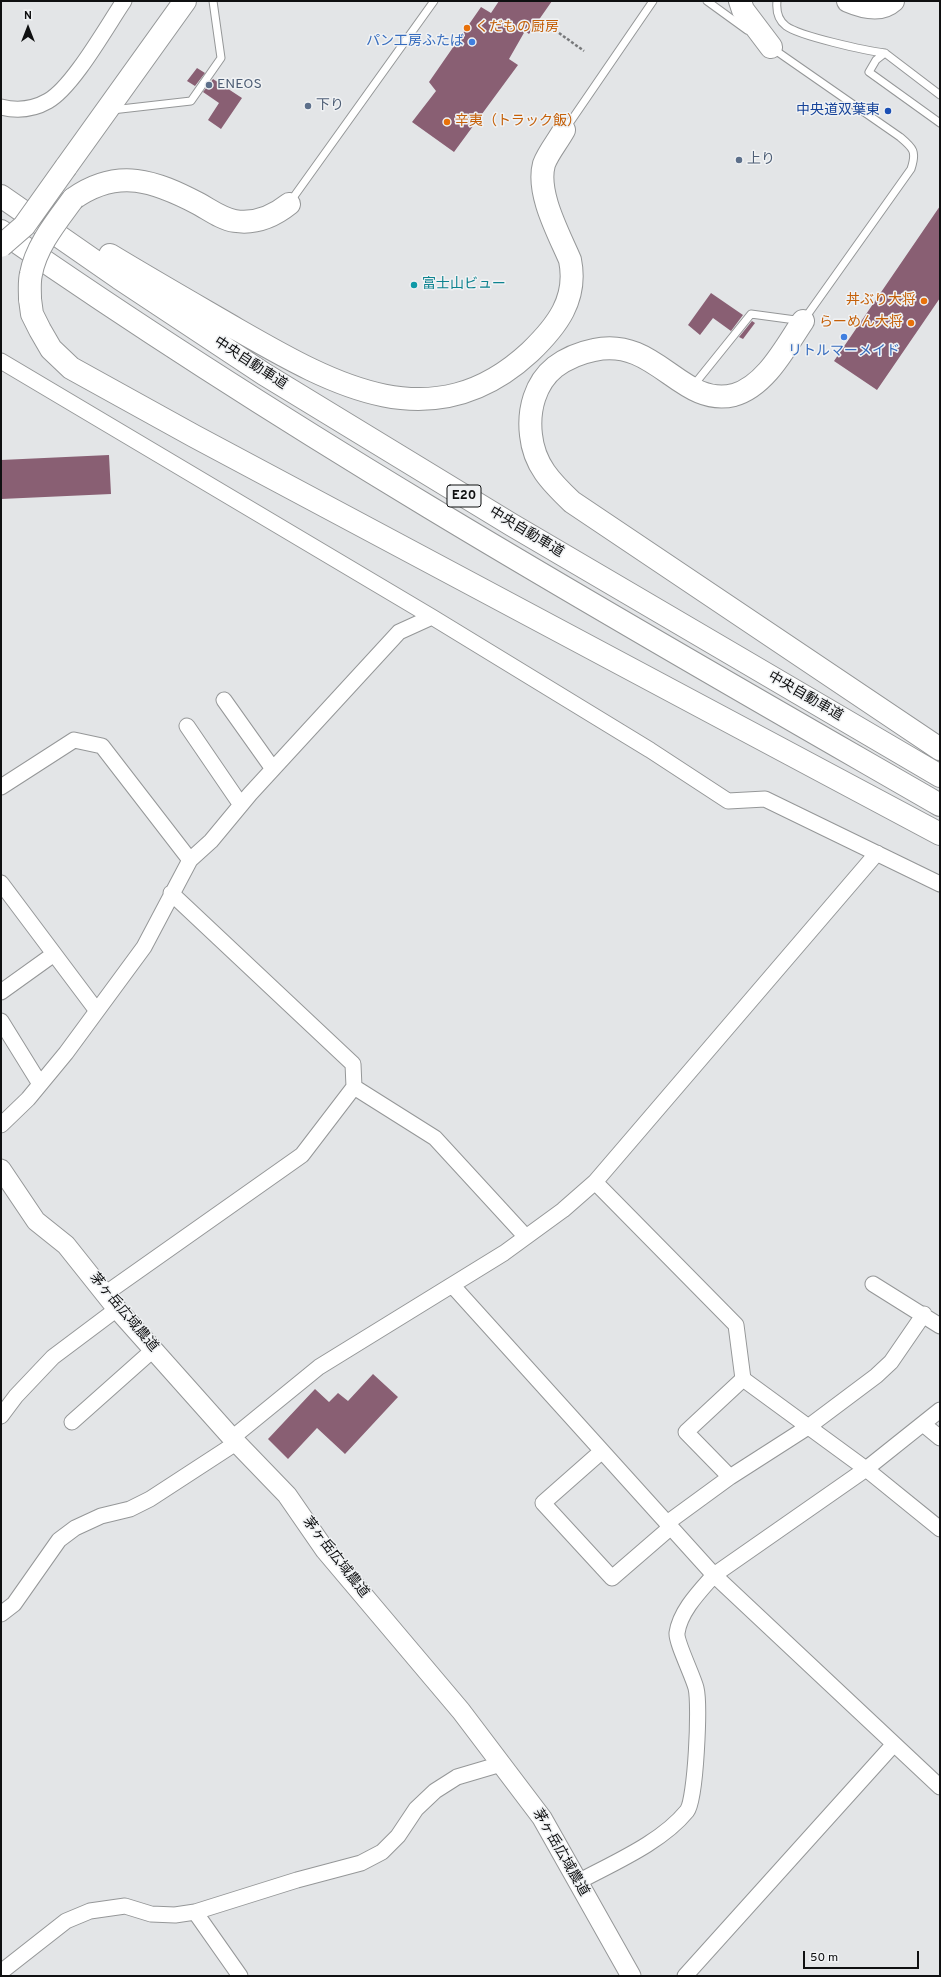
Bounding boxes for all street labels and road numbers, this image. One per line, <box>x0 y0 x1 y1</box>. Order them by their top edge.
street label: 中央自動車道 <box>210 334 290 394</box>
road number: E20 <box>447 485 481 507</box>
street label: 中央自動車道 <box>486 504 566 562</box>
street label: 中央自動車道 <box>764 669 846 725</box>
street label: 茅ヶ岳広域農道 <box>85 1270 161 1356</box>
street label: 茅ヶ岳広域農道 <box>298 1514 372 1602</box>
street label: 茅ヶ岳広域農道 <box>528 1806 592 1900</box>

